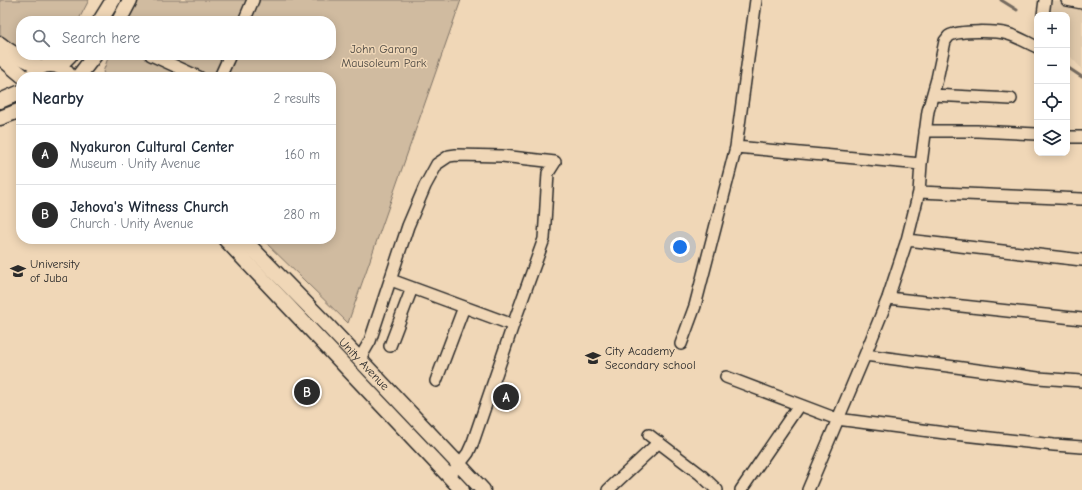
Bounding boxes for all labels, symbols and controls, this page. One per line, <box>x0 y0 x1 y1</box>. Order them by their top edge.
map controls <box>1034 12 1070 156</box>
button: + <box>1034 12 1070 48</box>
search box <box>16 16 336 60</box>
icon: search <box>30 27 52 49</box>
text: Search here <box>62 29 140 47</box>
park label: John Garang Mausoleum Park <box>341 42 427 70</box>
button: − <box>1034 48 1070 84</box>
button: locate <box>1034 84 1070 120</box>
text: Nearby <box>32 89 83 108</box>
text: 2 results <box>273 91 320 106</box>
button: layers <box>1034 120 1070 156</box>
text: Nyakuron Cultural Center <box>70 138 234 156</box>
text: A <box>41 147 49 162</box>
text: 160 m <box>285 147 320 162</box>
text: Museum · Unity Avenue <box>70 156 200 171</box>
text: Jehova's Witness Church <box>70 198 229 216</box>
text: B <box>41 207 49 222</box>
text: 280 m <box>283 207 320 222</box>
text: Church · Unity Avenue <box>70 216 193 231</box>
your location <box>670 237 690 257</box>
place label: University of Juba <box>30 257 80 285</box>
school or university icon: University of Juba <box>9 262 27 280</box>
street label: Unity Avenue <box>336 335 392 393</box>
place label: City Academy Secondary school <box>605 344 696 372</box>
school or university icon: City Academy Secondary school <box>584 349 602 367</box>
pin: B <box>294 377 320 407</box>
pin: A <box>493 382 519 412</box>

